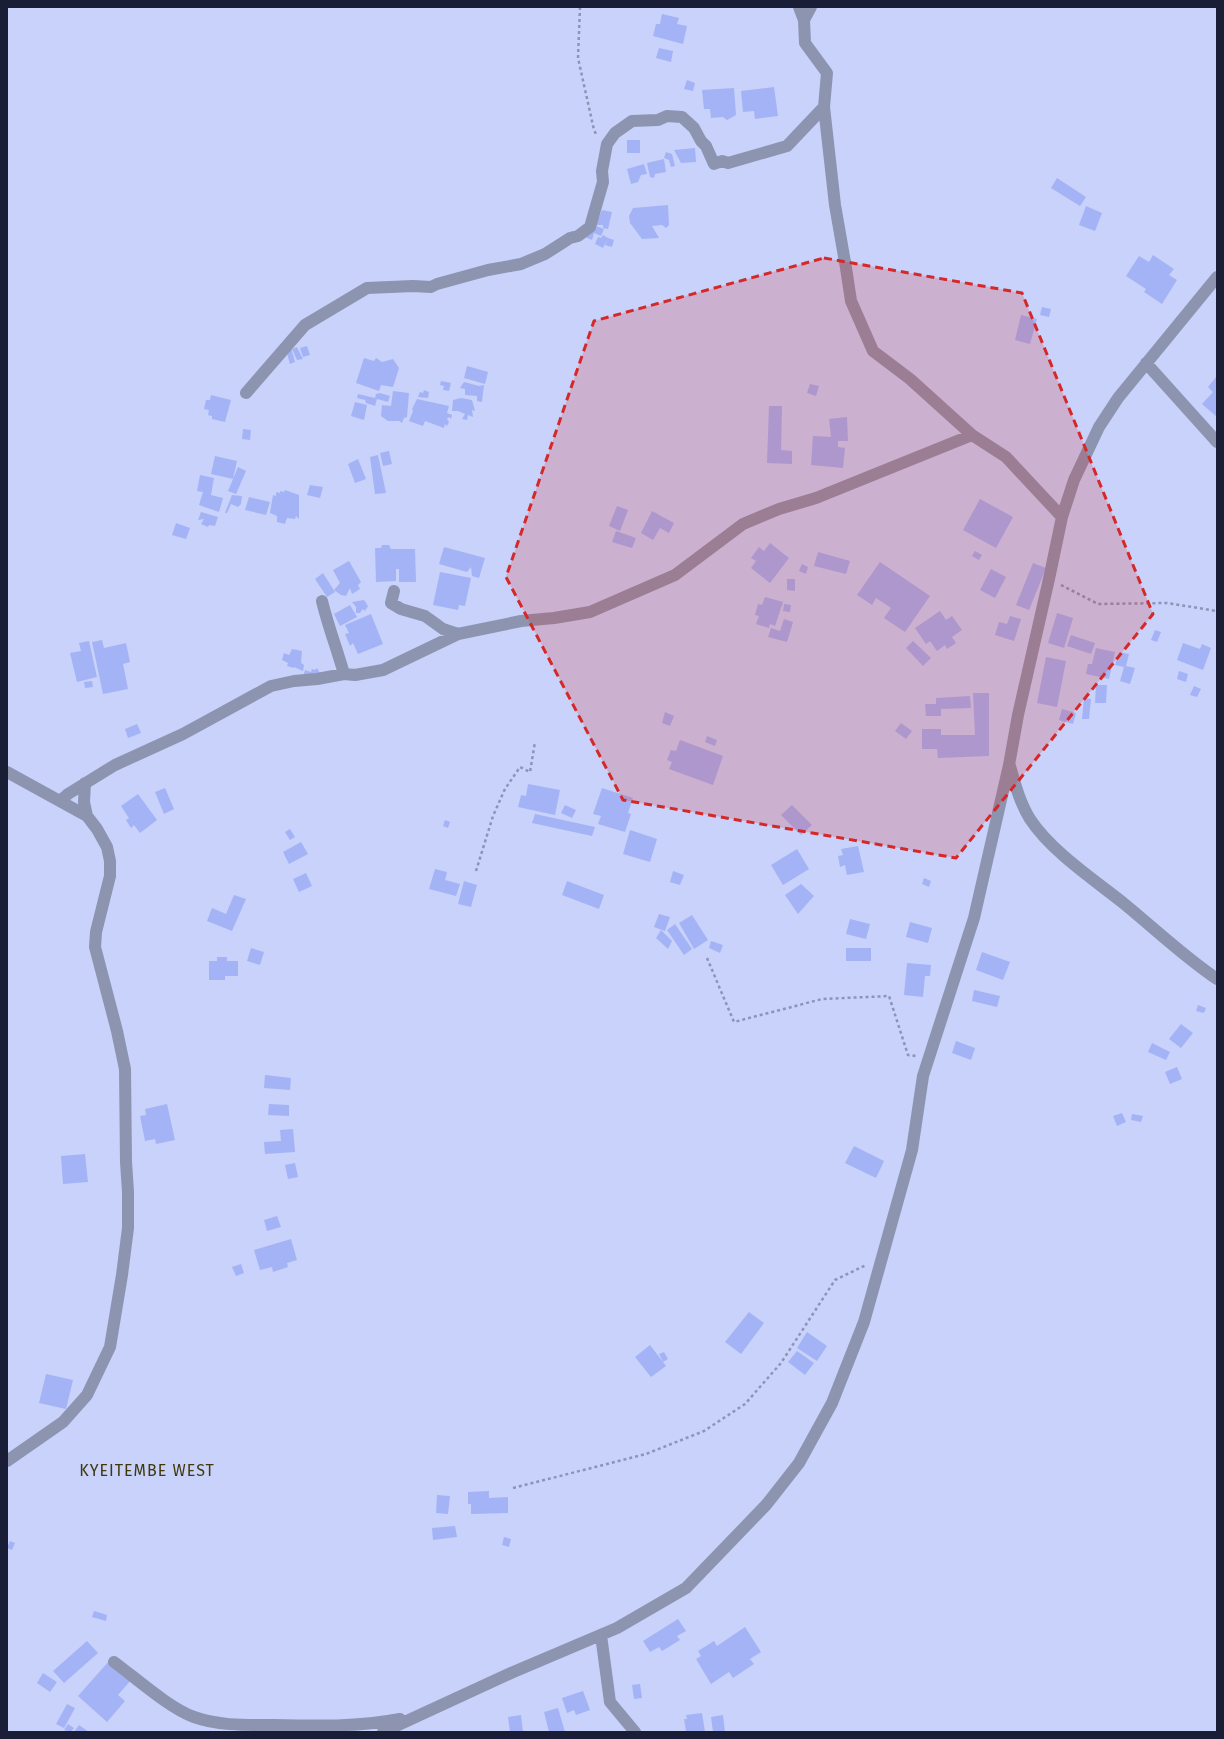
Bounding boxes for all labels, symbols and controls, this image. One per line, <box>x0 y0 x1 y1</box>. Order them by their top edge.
district label: KYEITEMBE WEST <box>79 1461 215 1480</box>

